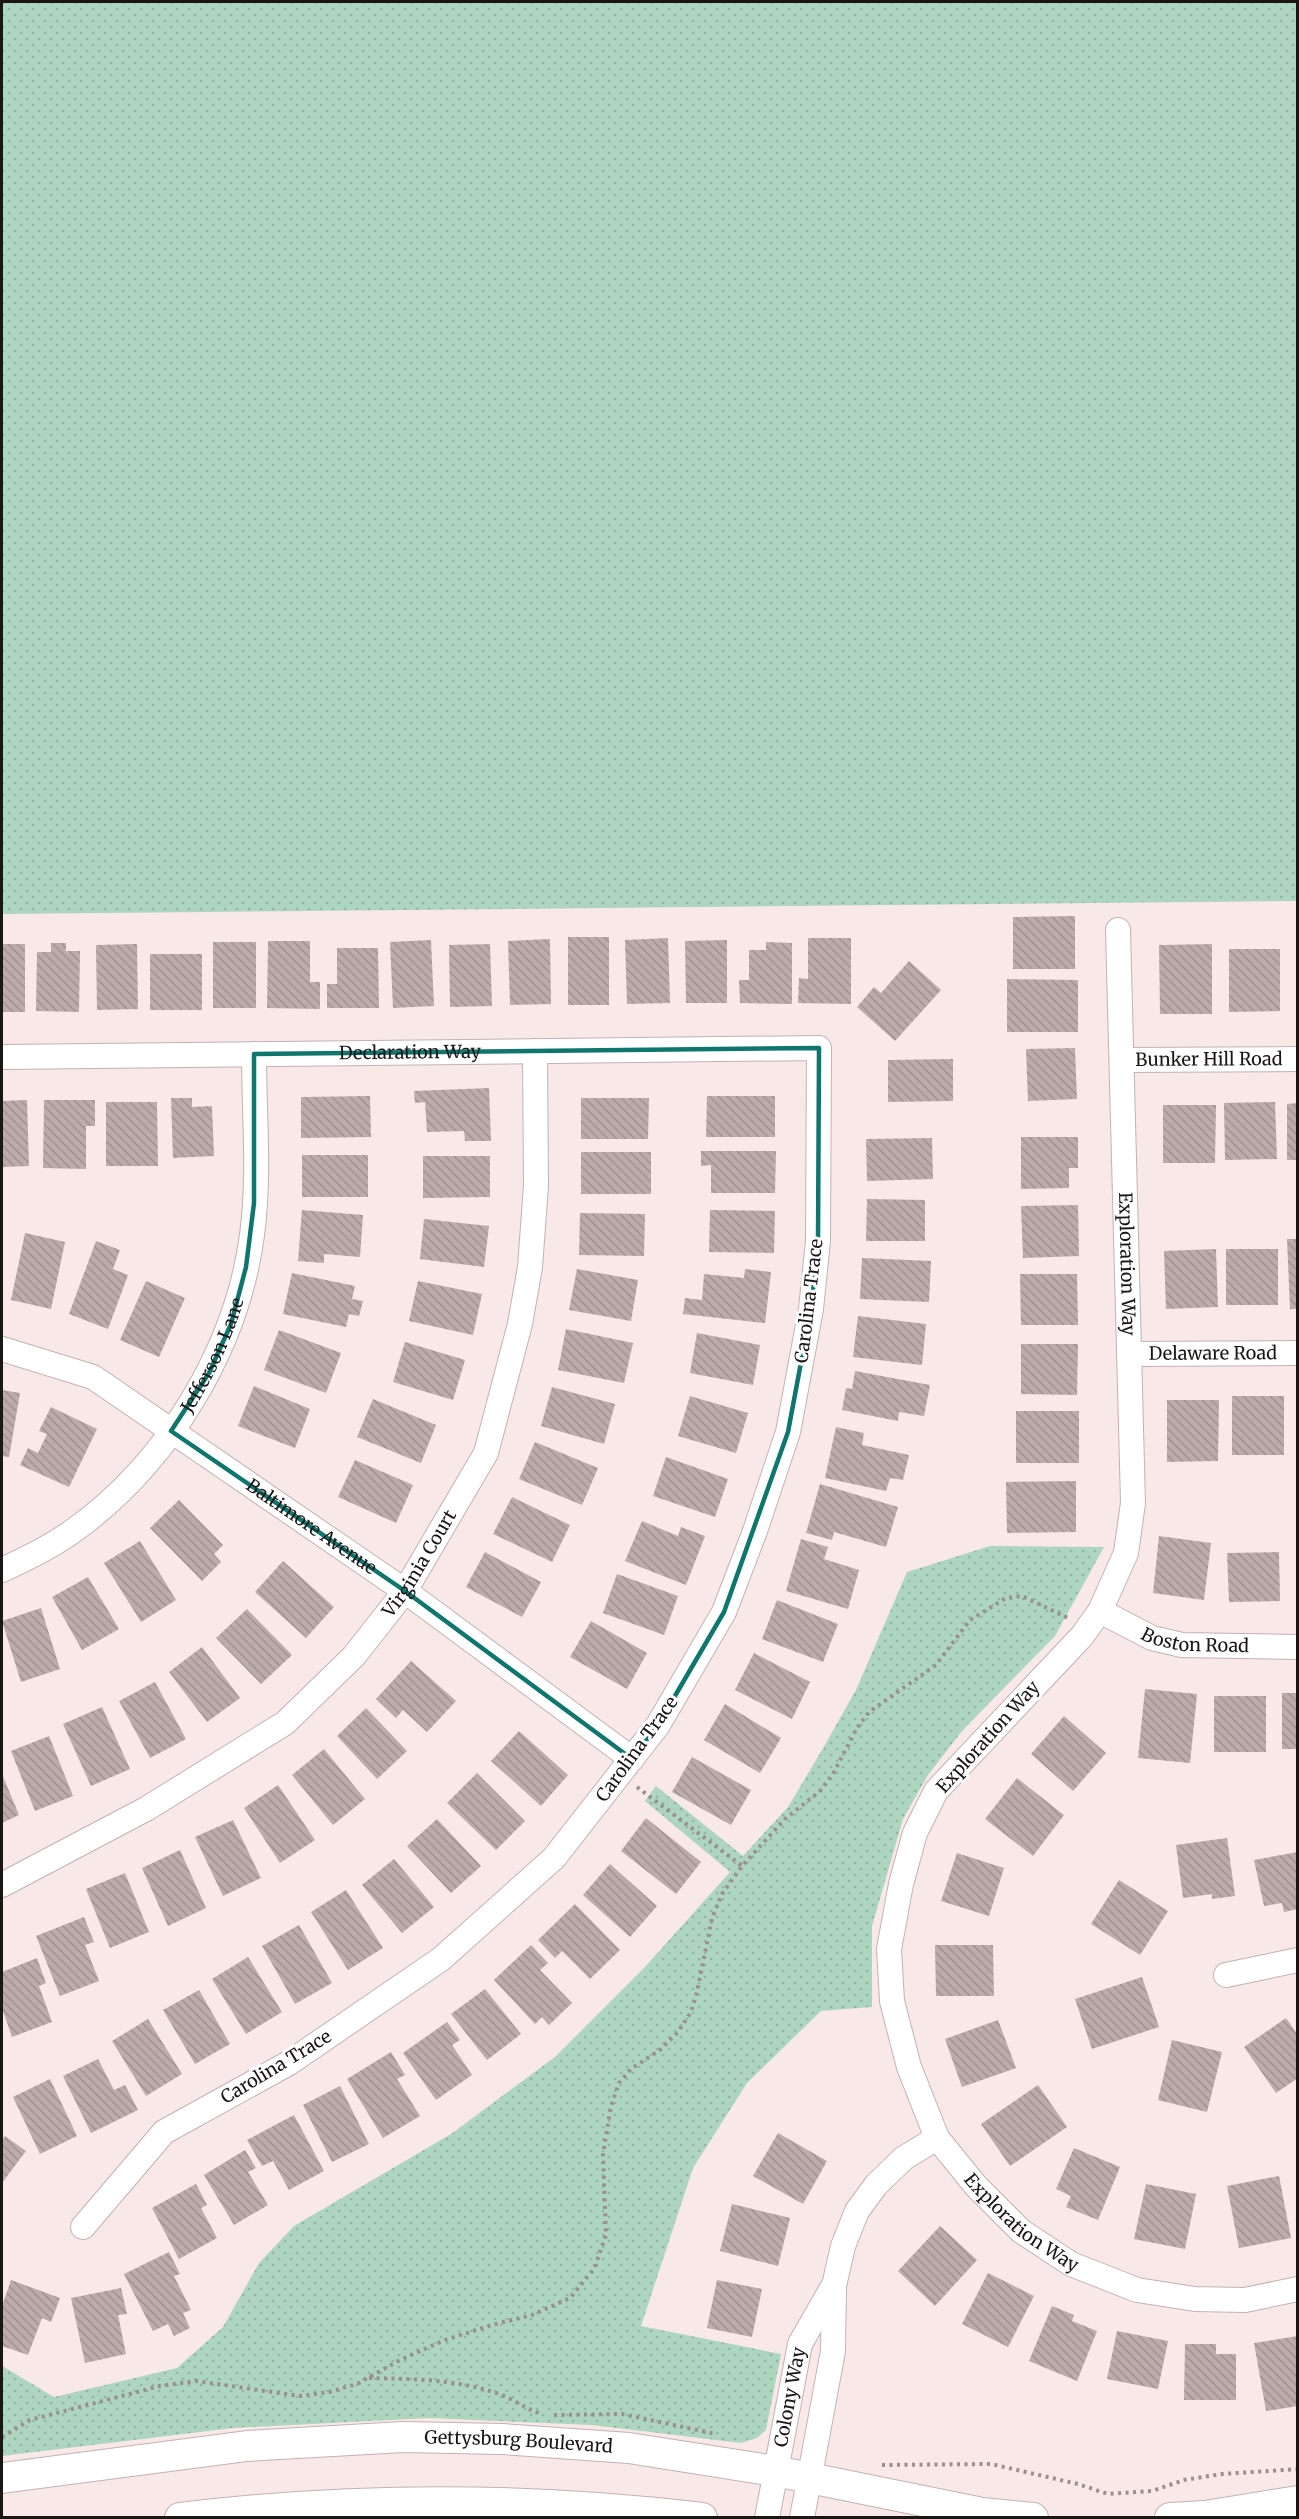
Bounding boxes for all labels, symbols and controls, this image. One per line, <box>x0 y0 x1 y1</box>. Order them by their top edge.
street label: Declaration Way <box>339 1040 482 1064</box>
street label: Bunker Hill Road <box>1135 1047 1283 1071</box>
street label: Exploration Way <box>1114 1192 1141 1336</box>
street label: Carolina Trace <box>789 1237 828 1364</box>
street label: Jefferson Lane <box>175 1295 249 1418</box>
street label: Delaware Road <box>1149 1341 1277 1365</box>
street label: Baltimore Avenue <box>242 1473 381 1579</box>
street label: Virginia Court <box>376 1505 461 1622</box>
street label: Boston Road <box>1137 1622 1249 1657</box>
street label: Exploration Way <box>931 1675 1044 1798</box>
street label: Carolina Trace <box>591 1691 683 1806</box>
street label: Carolina Trace <box>216 2024 335 2109</box>
street label: Exploration Way <box>959 2168 1082 2277</box>
street label: Colony Way <box>769 2345 810 2449</box>
street label: Gettysburg Boulevard <box>424 2425 614 2458</box>

